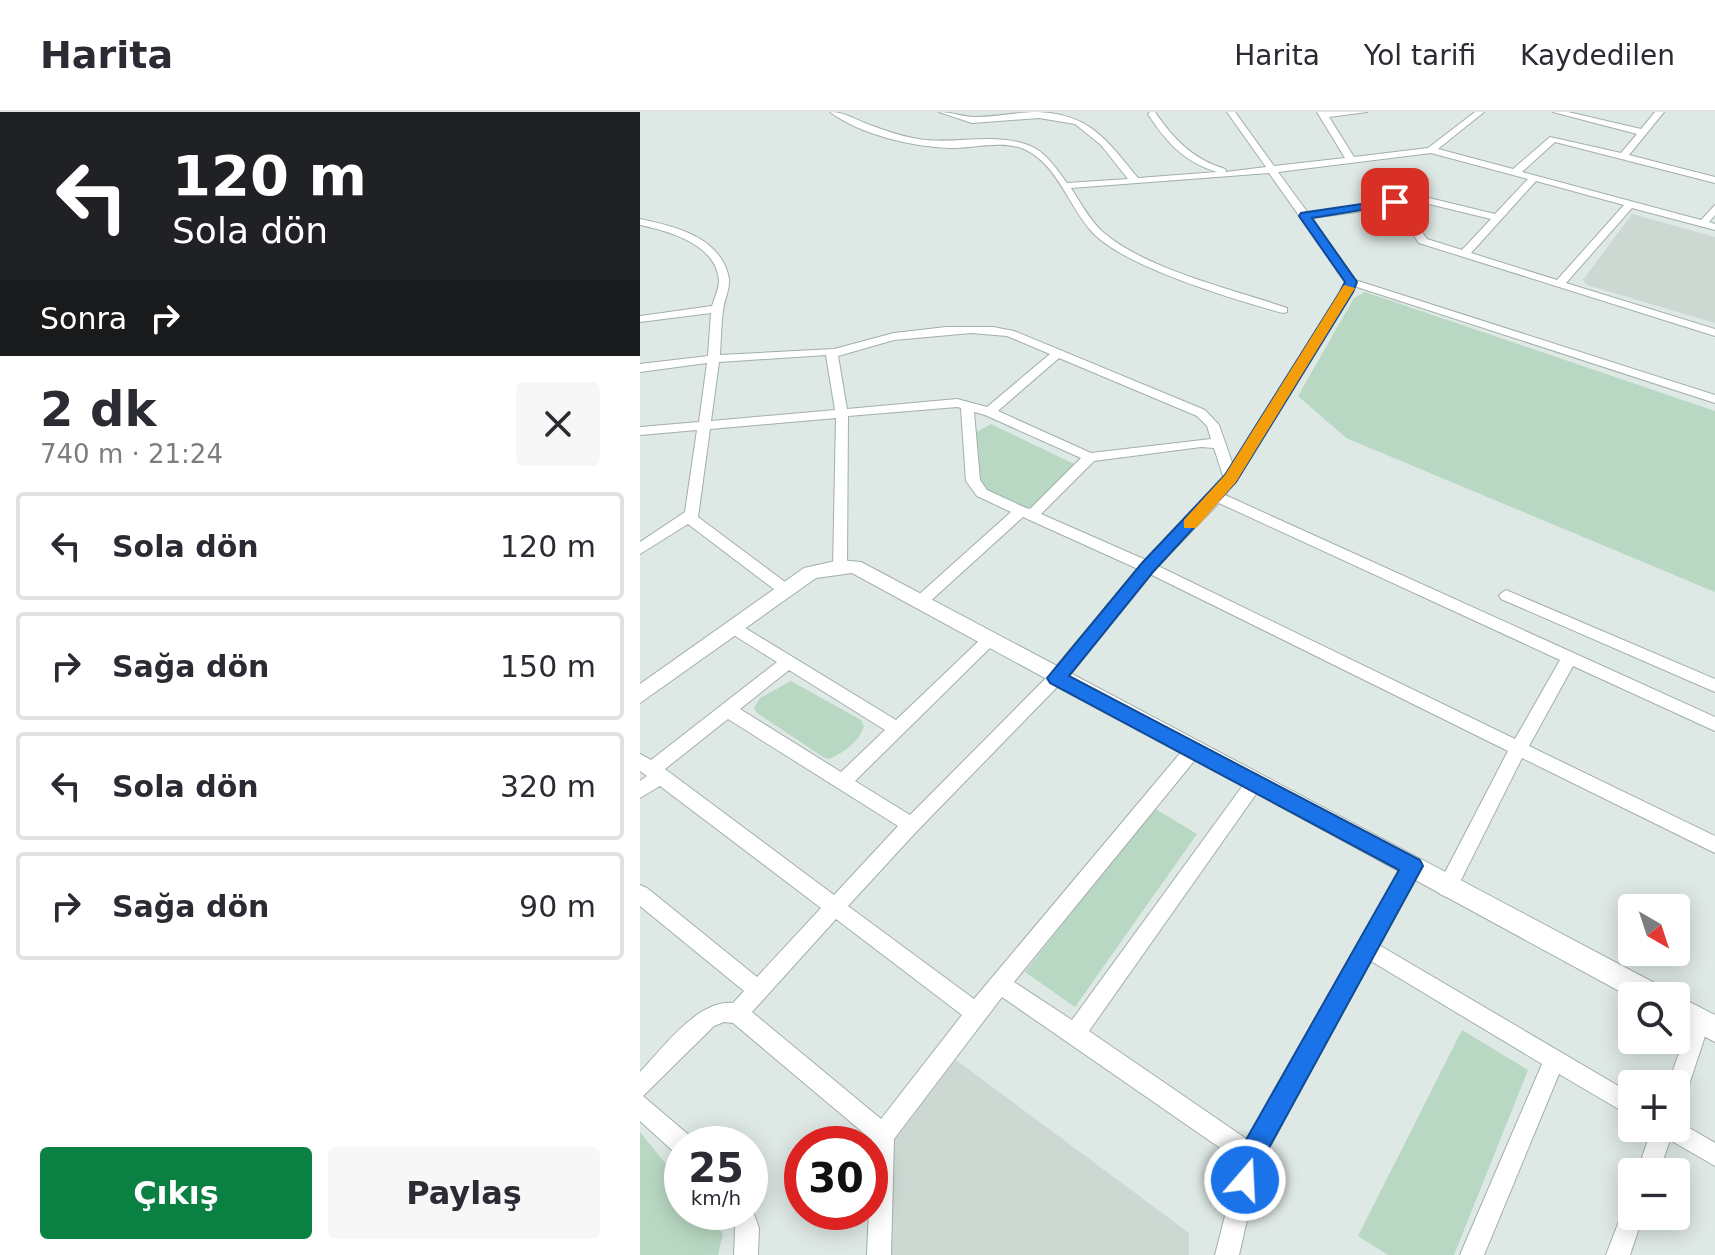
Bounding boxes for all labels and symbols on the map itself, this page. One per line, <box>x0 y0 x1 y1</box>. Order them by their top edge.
pin <box>1361 168 1429 236</box>
north arrow <box>1618 894 1690 966</box>
speed limit sign: 30 <box>784 1126 888 1230</box>
position arrow <box>1203 1138 1287 1222</box>

